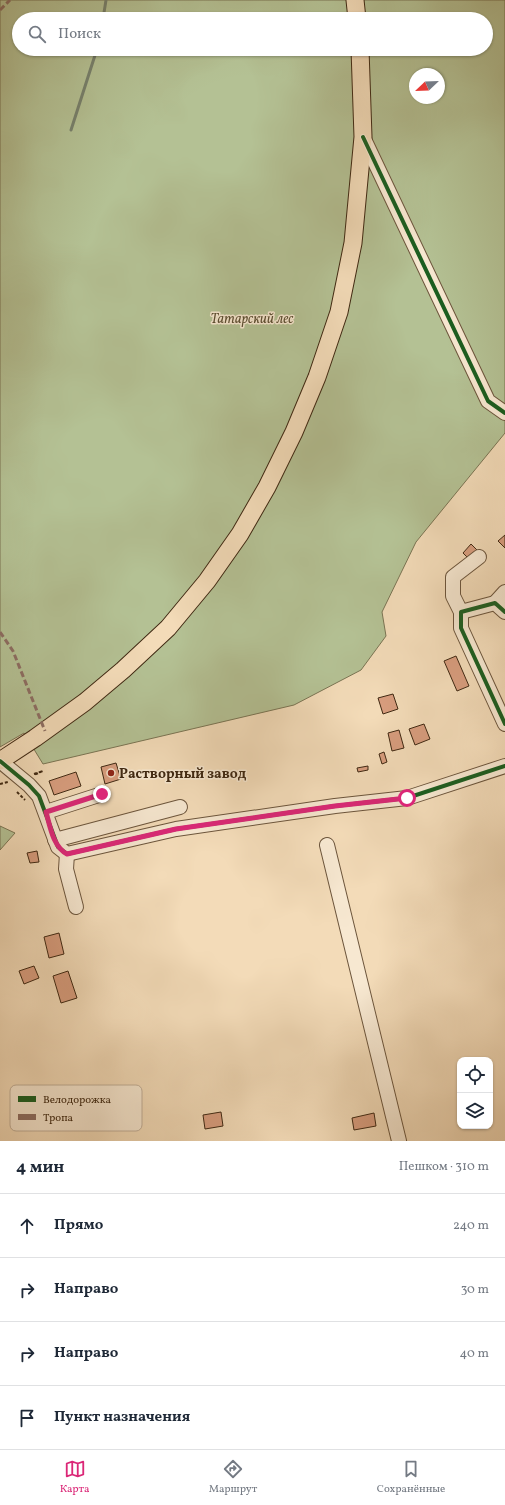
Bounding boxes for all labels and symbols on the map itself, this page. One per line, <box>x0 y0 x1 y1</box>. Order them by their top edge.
north arrow <box>409 68 445 104</box>
park label: Татарский лес <box>211 310 293 329</box>
place label: Растворный завод <box>119 765 247 784</box>
marker: Растворный завод <box>106 768 116 778</box>
route end <box>93 785 111 803</box>
route start <box>398 789 416 807</box>
legend <box>10 1085 142 1131</box>
text: Велодорожка <box>43 1093 112 1108</box>
text: Тропа <box>43 1111 74 1126</box>

